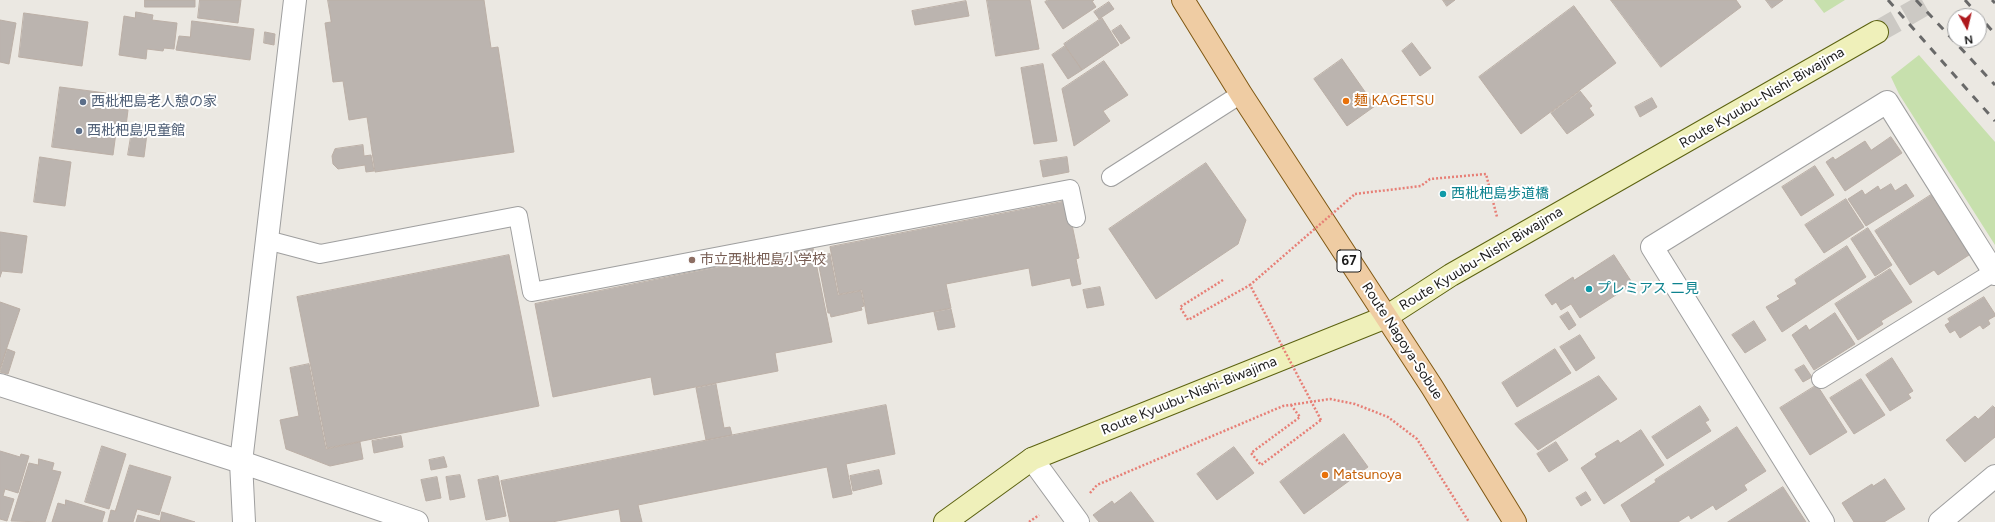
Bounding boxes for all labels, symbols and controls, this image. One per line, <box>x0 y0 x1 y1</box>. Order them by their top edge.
north arrow <box>1947 8 1987 48</box>
text: N <box>1963 32 1974 46</box>
street label: Route Kyuubu-Nishi-Biwajima <box>1677 44 1847 152</box>
place label: 麺 KAGETSU <box>1354 93 1434 109</box>
place label: 西枇杷島老人憩の家 <box>91 94 217 110</box>
marker: 麺 KAGETSU <box>1341 96 1351 106</box>
marker: 西枇杷島老人憩の家 <box>78 97 88 107</box>
place label: 西枇杷島児童館 <box>87 123 185 139</box>
marker: 西枇杷島児童館 <box>74 126 84 136</box>
place label: 西枇杷島歩道橋 <box>1451 186 1549 202</box>
marker: 西枇杷島歩道橋 <box>1438 189 1448 199</box>
street label: Route Kyuubu-Nishi-Biwajima <box>1396 203 1566 315</box>
road number: 67 <box>1337 250 1361 272</box>
place label: 市立西枇杷島小学校 <box>700 252 826 268</box>
marker: 市立西枇杷島小学校 <box>687 255 697 265</box>
street label: Route Nagoya-Sobue <box>1358 280 1446 402</box>
place label: プレミアス 二見 <box>1597 281 1698 297</box>
marker: プレミアス 二見 <box>1584 284 1594 294</box>
street label: Route Kyuubu-Nishi-Biwajima <box>1099 353 1279 439</box>
place label: Matsunoya <box>1333 467 1402 483</box>
marker: Matsunoya <box>1320 470 1330 480</box>

